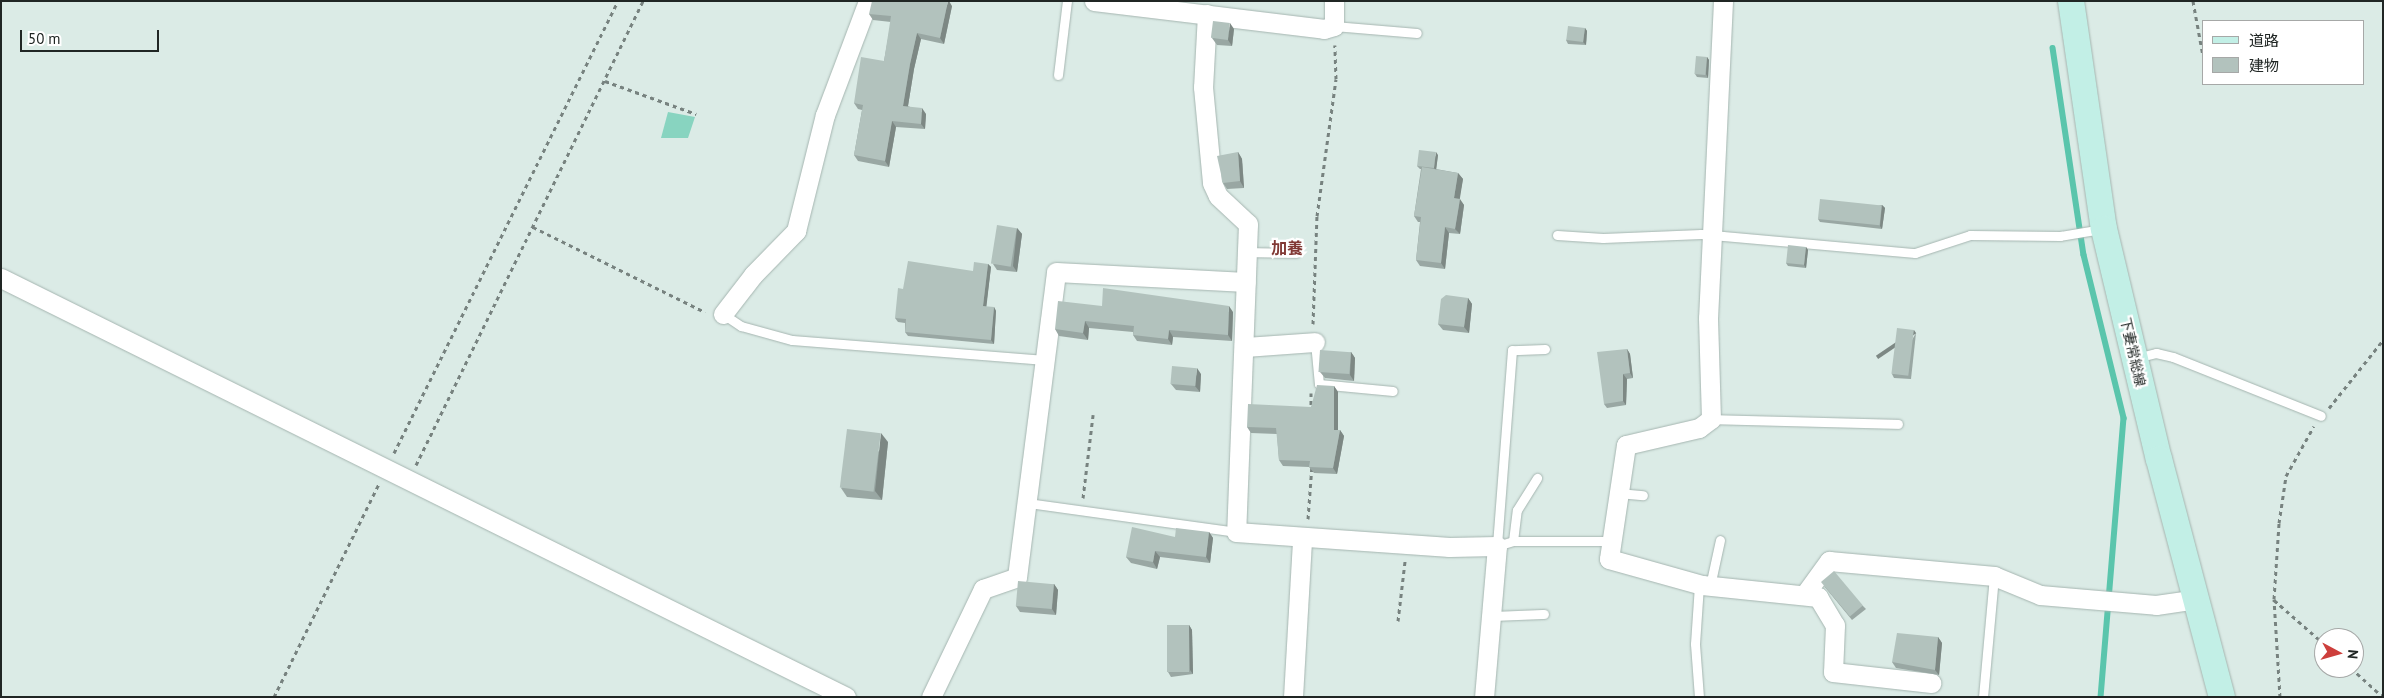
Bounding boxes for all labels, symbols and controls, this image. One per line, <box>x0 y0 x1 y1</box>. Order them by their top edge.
scale bar <box>22 20 161 52</box>
legend <box>2202 20 2364 85</box>
text: 50 m <box>28 29 61 48</box>
text: 道路 <box>2249 31 2279 50</box>
text: 建物 <box>2249 56 2279 75</box>
district label: 加養 <box>1271 238 1303 258</box>
street label: 下妻常総線 <box>2117 316 2149 388</box>
north arrow <box>2314 628 2364 678</box>
text: N <box>2343 649 2362 660</box>

